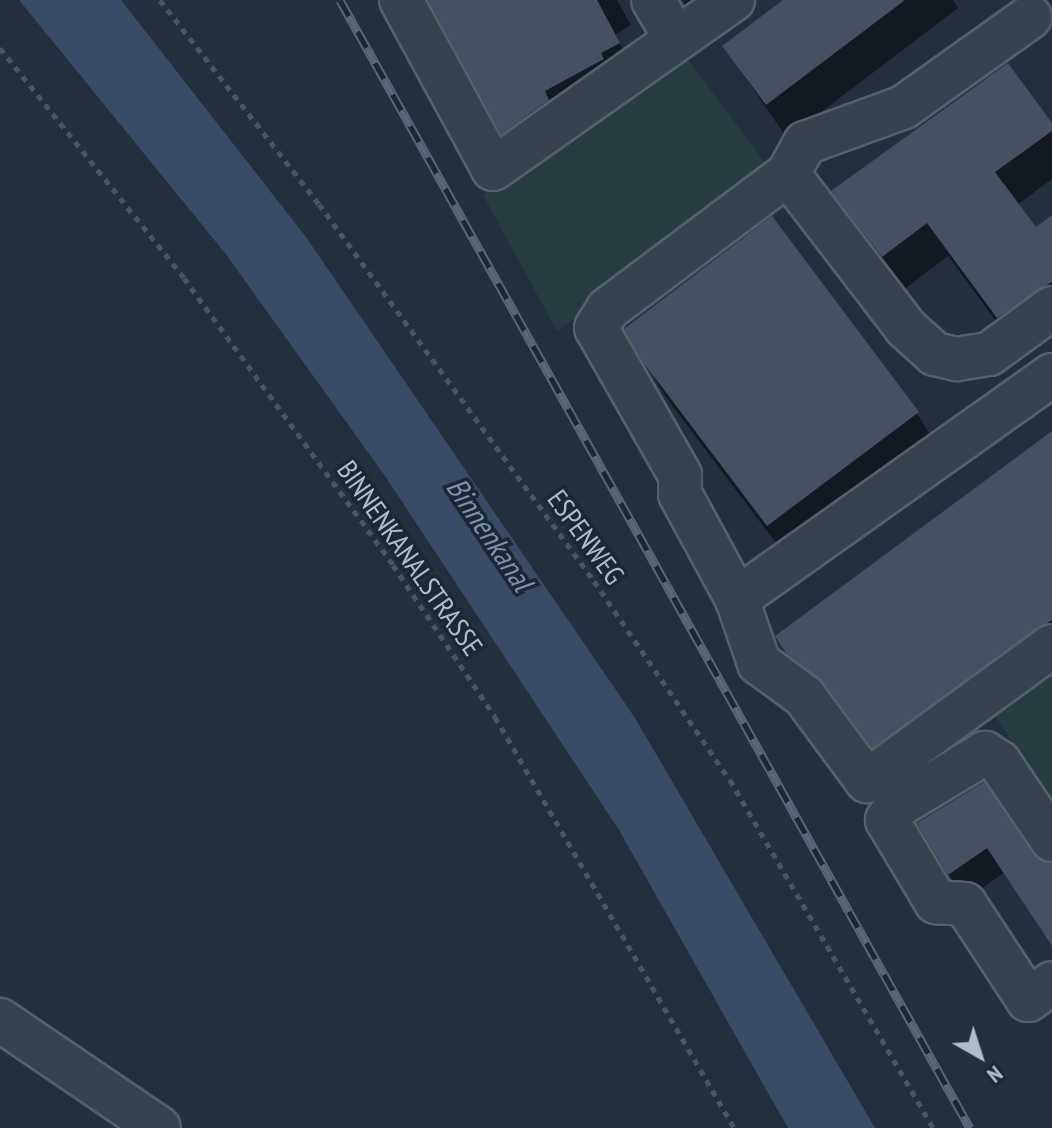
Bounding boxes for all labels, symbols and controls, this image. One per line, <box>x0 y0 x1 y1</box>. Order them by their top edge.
street label: BINNENKANALSTRASSE <box>330 454 490 662</box>
water label: Binnenkanal <box>439 471 541 597</box>
street label: ESPENWEG <box>541 483 631 591</box>
north arrow <box>940 1016 1020 1096</box>
text: N <box>982 1060 1009 1089</box>

